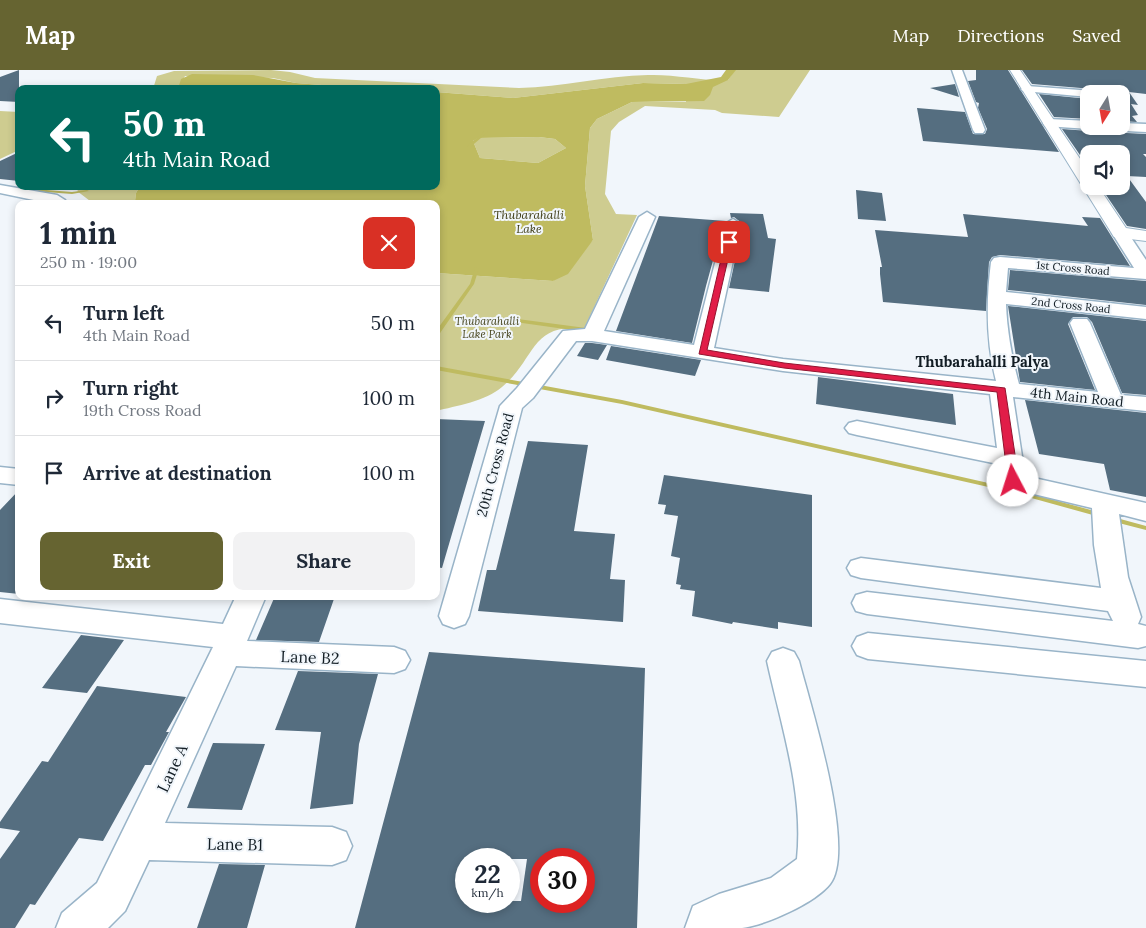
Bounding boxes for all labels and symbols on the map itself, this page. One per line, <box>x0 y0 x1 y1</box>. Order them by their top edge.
north arrow <box>1080 85 1130 135</box>
water label: Thubarahalli Lake <box>494 207 564 236</box>
pin <box>708 221 750 263</box>
street label: 1st Cross Road <box>1036 258 1111 278</box>
street label: 2nd Cross Road <box>1031 294 1112 316</box>
park label: Thubarahalli Lake Park <box>455 314 520 341</box>
district label: Thubarahalli Palya <box>915 352 1049 371</box>
street label: 4th Main Road <box>1029 383 1125 411</box>
street label: 20th Cross Road <box>472 411 518 519</box>
position arrow <box>986 454 1038 506</box>
street label: Lane B2 <box>280 646 340 668</box>
street label: Lane A <box>152 740 192 795</box>
street label: Lane B1 <box>207 834 263 854</box>
speed limit sign: 30 <box>530 848 595 913</box>

